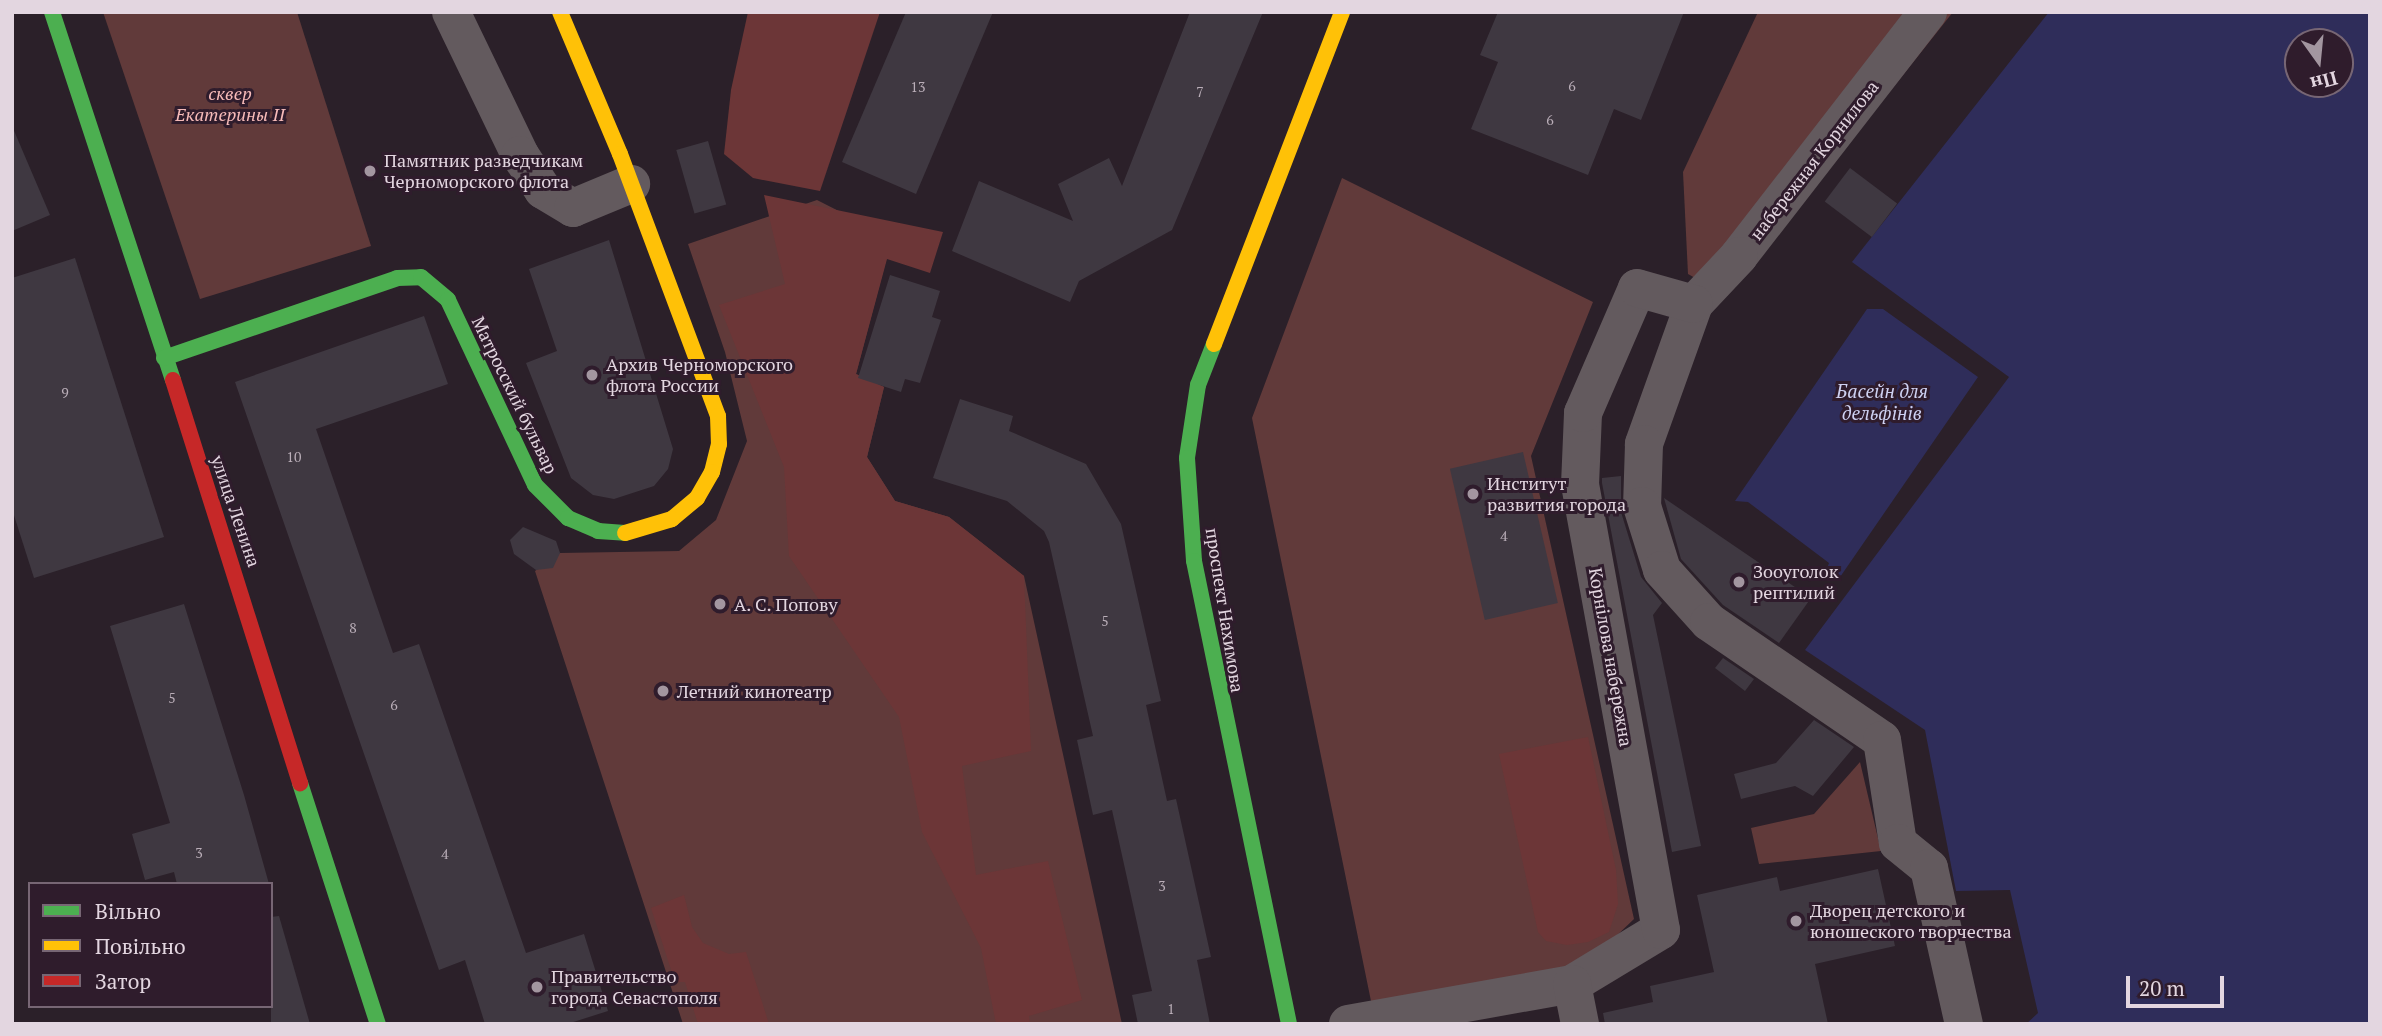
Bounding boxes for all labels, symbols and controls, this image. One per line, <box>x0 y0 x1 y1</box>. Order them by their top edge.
north arrow <box>2284 28 2354 98</box>
text: Пн <box>2308 66 2340 97</box>
street label: набережная Корнилова <box>1745 76 1883 244</box>
house number: 6 <box>1568 78 1576 94</box>
house number: 13 <box>911 79 925 95</box>
park label: cквер Екатерины II <box>175 83 285 126</box>
house number: 7 <box>1196 84 1204 100</box>
house number: 6 <box>1546 112 1554 128</box>
place label: Памятник разведчикам Черноморского флота <box>384 150 583 192</box>
marker: Памятник разведчикам Черноморского флота <box>362 163 378 179</box>
street label: Матросский бульвар <box>468 313 562 477</box>
place label: Архив Черноморского флота России <box>606 354 793 396</box>
marker: Архив Черноморского флота России <box>584 367 600 383</box>
water label: Басейн для дельфiнiв <box>1836 380 1928 424</box>
house number: 9 <box>61 385 69 401</box>
house number: 10 <box>287 449 301 465</box>
street label: улица Ленина <box>207 452 265 570</box>
place label: Институт развития города <box>1487 473 1626 516</box>
marker: Институт развития города <box>1465 486 1481 502</box>
street label: проспект Нахимова <box>1201 526 1249 694</box>
house number: 4 <box>1500 528 1508 544</box>
place label: Зооуголок рептилий <box>1753 561 1838 604</box>
street label: Корнілова набережна <box>1585 566 1637 748</box>
marker: Зооуголок рептилий <box>1731 574 1747 590</box>
place label: А. С. Попову <box>734 593 839 615</box>
marker: А. С. Попову <box>712 596 728 612</box>
house number: 5 <box>1101 613 1109 629</box>
house number: 8 <box>349 620 357 636</box>
place label: Летний кинотеатр <box>677 680 832 702</box>
marker: Летний кинотеатр <box>655 683 671 699</box>
house number: 5 <box>168 690 176 706</box>
house number: 6 <box>390 697 398 713</box>
house number: 3 <box>195 845 203 861</box>
house number: 4 <box>441 846 449 862</box>
house number: 3 <box>1158 878 1166 894</box>
legend <box>28 882 273 1008</box>
text: Вільно <box>95 897 161 925</box>
place label: Дворец детского и юношеского творчества <box>1810 900 2012 942</box>
marker: Дворец детского и юношеского творчества <box>1788 913 1804 929</box>
text: Повільно <box>95 932 186 960</box>
scale bar <box>2130 962 2228 1006</box>
place label: Правительство города Севастополя <box>551 966 718 1009</box>
text: Затор <box>95 967 151 995</box>
text: 20 m <box>2139 974 2185 1002</box>
marker: Правительство города Севастополя <box>529 979 545 995</box>
house number: 1 <box>1167 1001 1175 1017</box>

